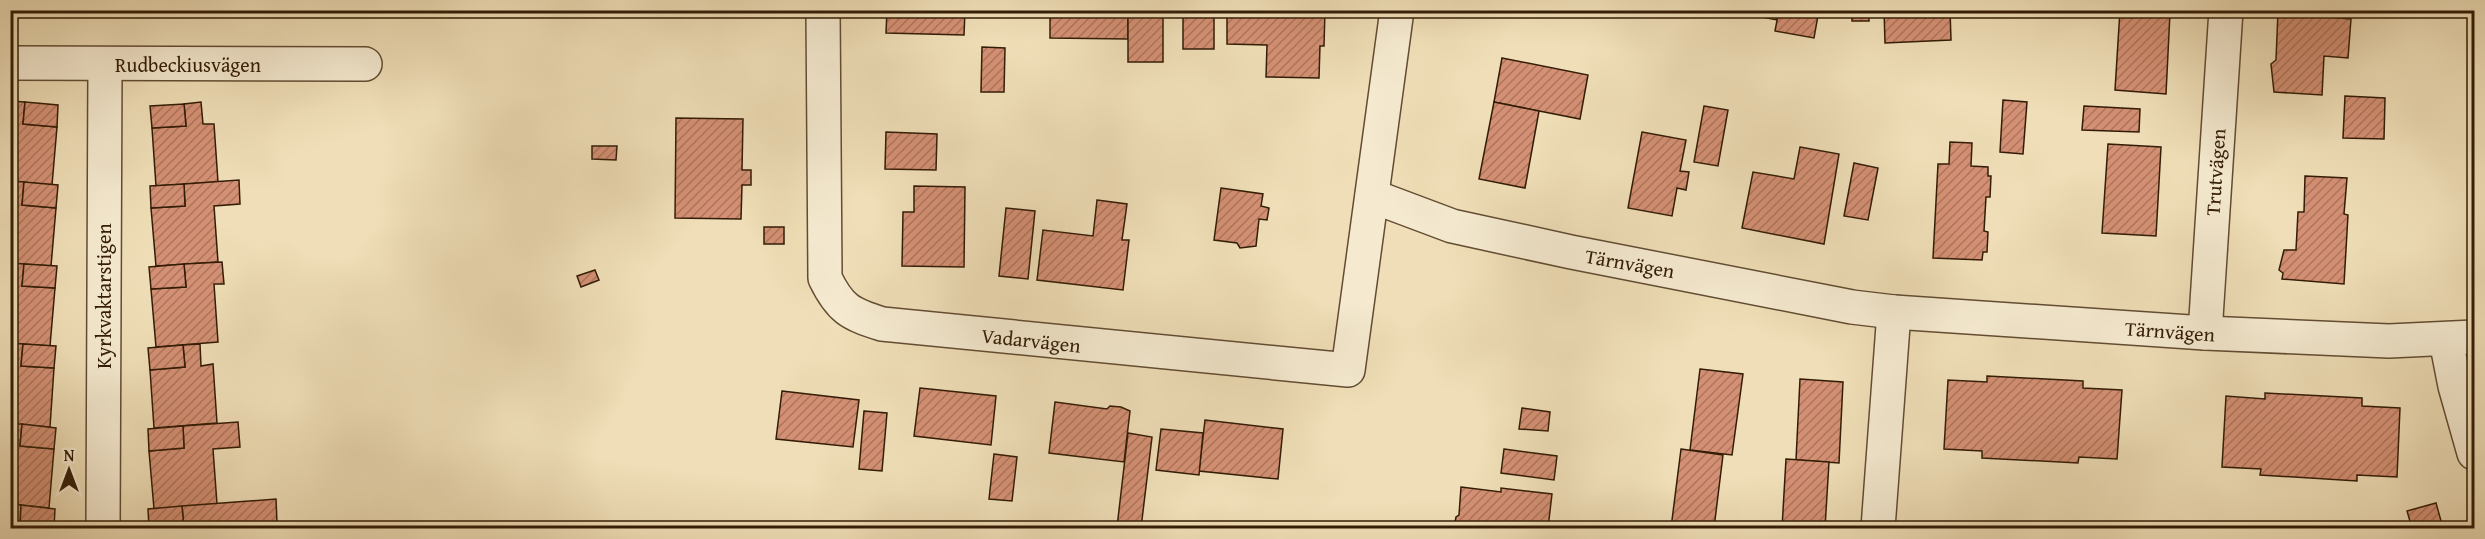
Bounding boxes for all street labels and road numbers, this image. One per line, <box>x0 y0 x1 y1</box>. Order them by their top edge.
street label: Rudbeckiusvägen <box>115 50 261 79</box>
street label: Trutvägen <box>2197 127 2233 217</box>
street label: Kyrkvaktarstigen <box>89 223 118 369</box>
street label: Tärnvägen <box>1583 241 1677 285</box>
street label: Tärnvägen <box>2124 313 2216 349</box>
street label: Vadarvägen <box>980 320 1082 360</box>

